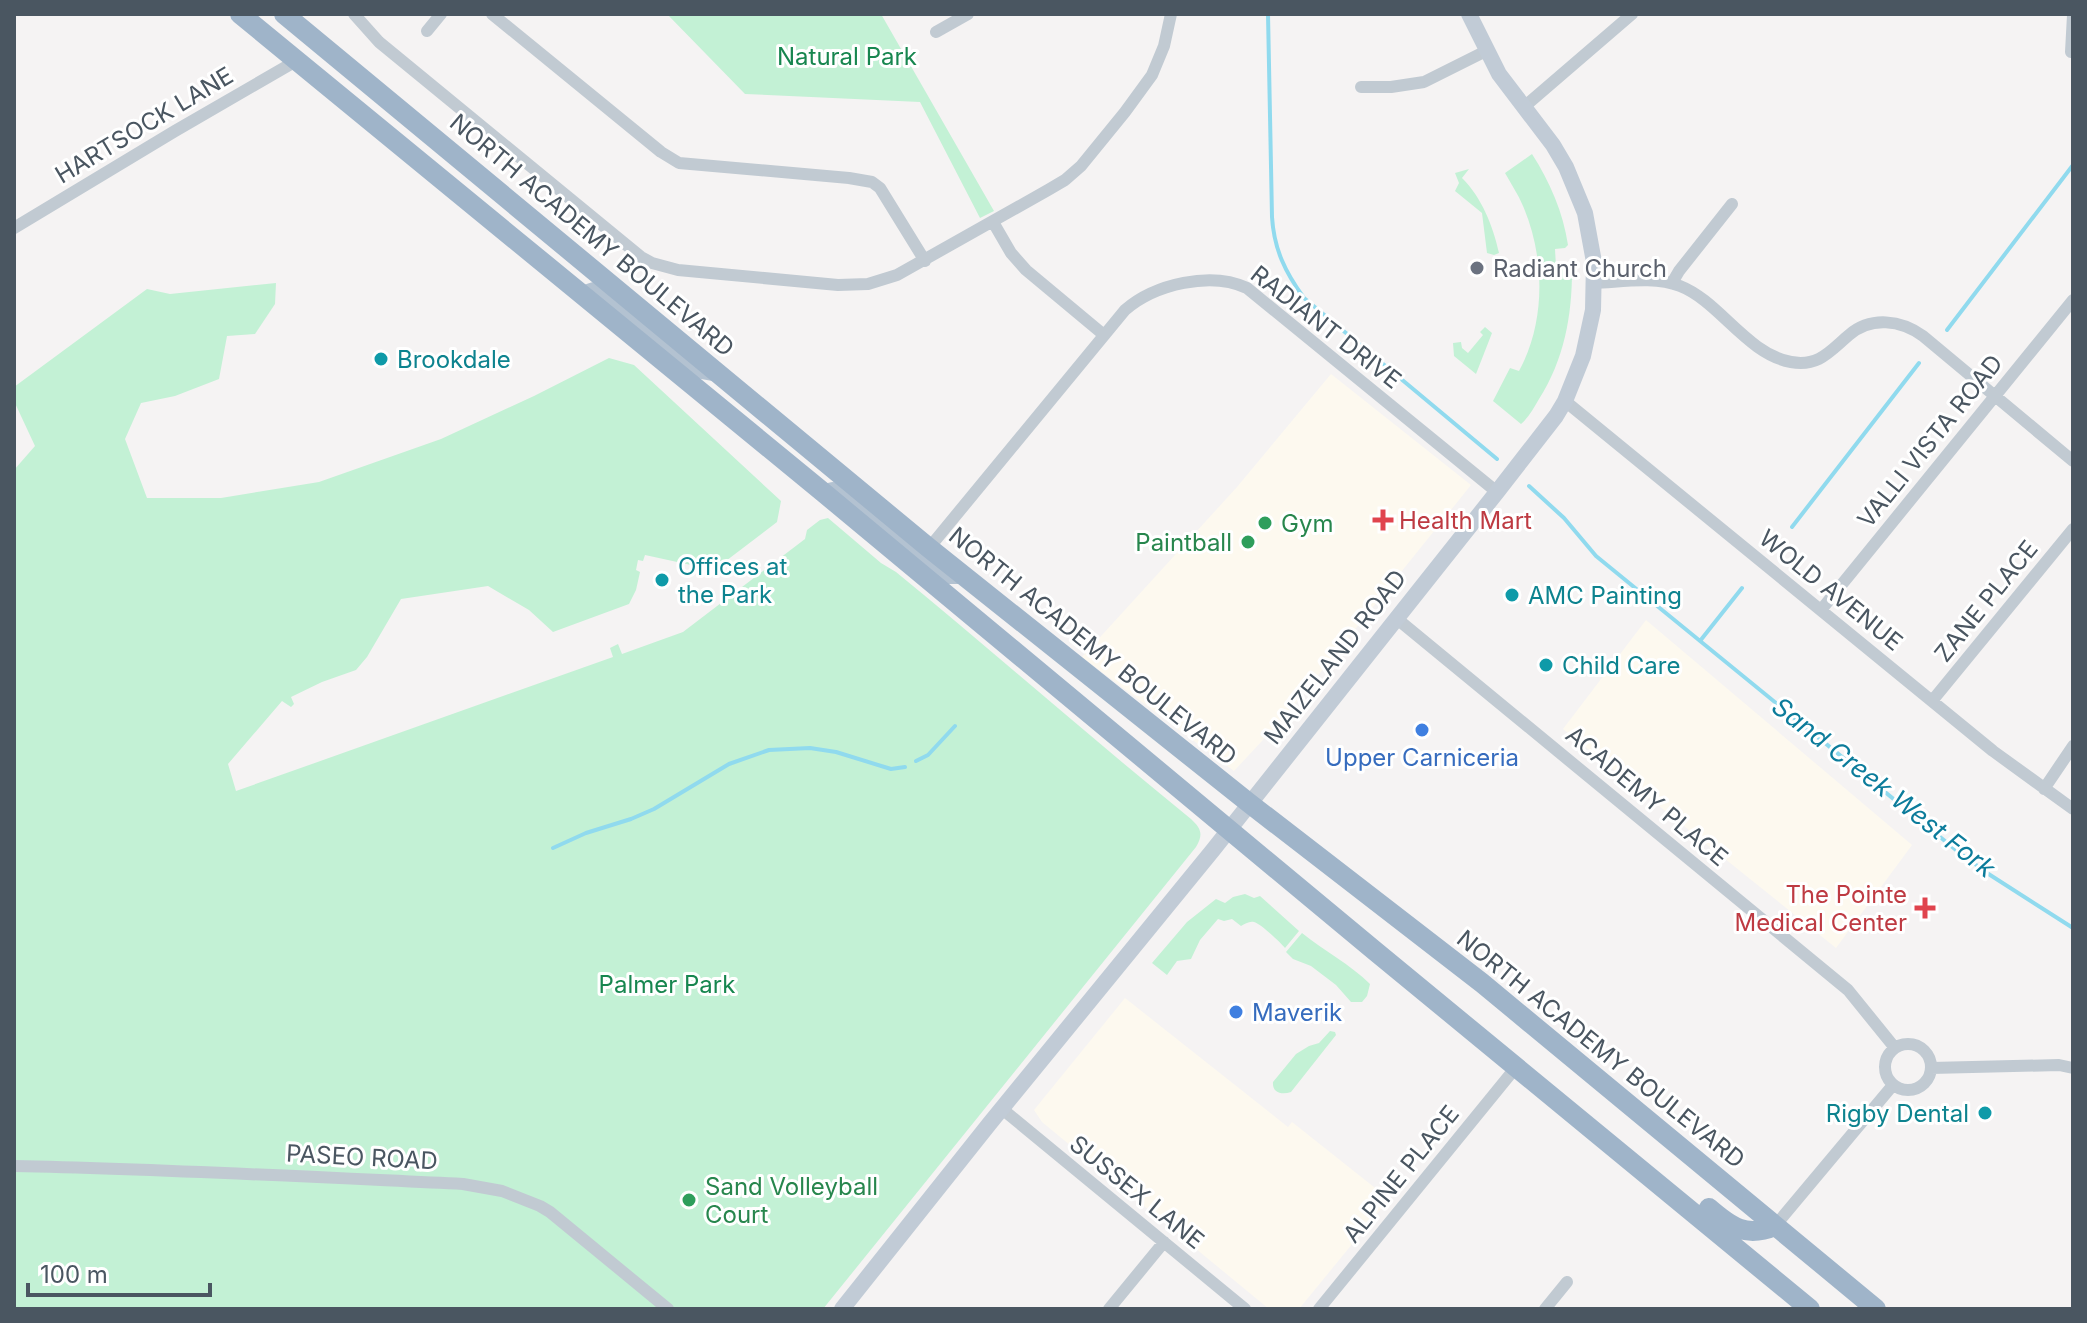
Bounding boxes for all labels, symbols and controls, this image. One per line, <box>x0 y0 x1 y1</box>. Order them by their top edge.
park label: Natural Park <box>777 42 917 71</box>
street label: HARTSOCK LANE <box>50 61 238 189</box>
street label: NORTH ACADEMY BOULEVARD <box>444 108 740 362</box>
place label: Radiant Church <box>1493 254 1667 283</box>
street label: RADIANT DRIVE <box>1245 259 1407 395</box>
marker: Radiant Church <box>1468 259 1486 277</box>
place label: Brookdale <box>397 345 511 374</box>
street label: VALLI VISTA ROAD <box>1851 349 2009 533</box>
marker: Brookdale <box>372 350 390 368</box>
place label: Health Mart <box>1399 506 1532 535</box>
place label: Gym <box>1281 509 1333 538</box>
marker: Health Mart <box>1374 511 1392 529</box>
marker: Gym <box>1256 514 1274 532</box>
street label: NORTH ACADEMY BOULEVARD <box>943 521 1243 771</box>
street label: WOLD AVENUE <box>1754 523 1908 657</box>
place label: Paintball <box>1135 528 1232 557</box>
marker: Paintball <box>1239 533 1257 551</box>
street label: ZANE PLACE <box>1928 535 2044 667</box>
place label: Offices at the Park <box>678 552 788 609</box>
street label: MAIZELAND ROAD <box>1258 564 1412 750</box>
marker: Offices at the Park <box>653 571 671 589</box>
place label: AMC Painting <box>1528 581 1682 610</box>
marker: AMC Painting <box>1503 586 1521 604</box>
place label: Child Care <box>1562 651 1680 680</box>
marker: Child Care <box>1537 656 1555 674</box>
water label: Sand Creek West Fork <box>1766 690 2002 884</box>
street label: ACADEMY PLACE <box>1560 720 1734 872</box>
marker: Upper Carniceria <box>1413 721 1431 739</box>
place label: Upper Carniceria <box>1325 743 1519 772</box>
place label: The Pointe Medical Center <box>1734 880 1907 937</box>
marker: The Pointe Medical Center <box>1914 897 1936 919</box>
street label: NORTH ACADEMY BOULEVARD <box>1451 924 1751 1174</box>
park label: Palmer Park <box>599 970 735 999</box>
place label: Maverik <box>1252 998 1342 1027</box>
marker: Maverik <box>1227 1003 1245 1021</box>
place label: Rigby Dental <box>1826 1099 1969 1128</box>
street label: ALPINE PLACE <box>1337 1100 1465 1248</box>
marker: Rigby Dental <box>1976 1104 1994 1122</box>
street label: SUSSEX LANE <box>1064 1129 1210 1255</box>
street label: PASEO ROAD <box>285 1139 439 1175</box>
place label: Sand Volleyball Court <box>705 1172 878 1229</box>
marker: Sand Volleyball Court <box>680 1191 698 1209</box>
scale bar <box>28 1247 210 1297</box>
text: 100 m <box>40 1260 108 1289</box>

